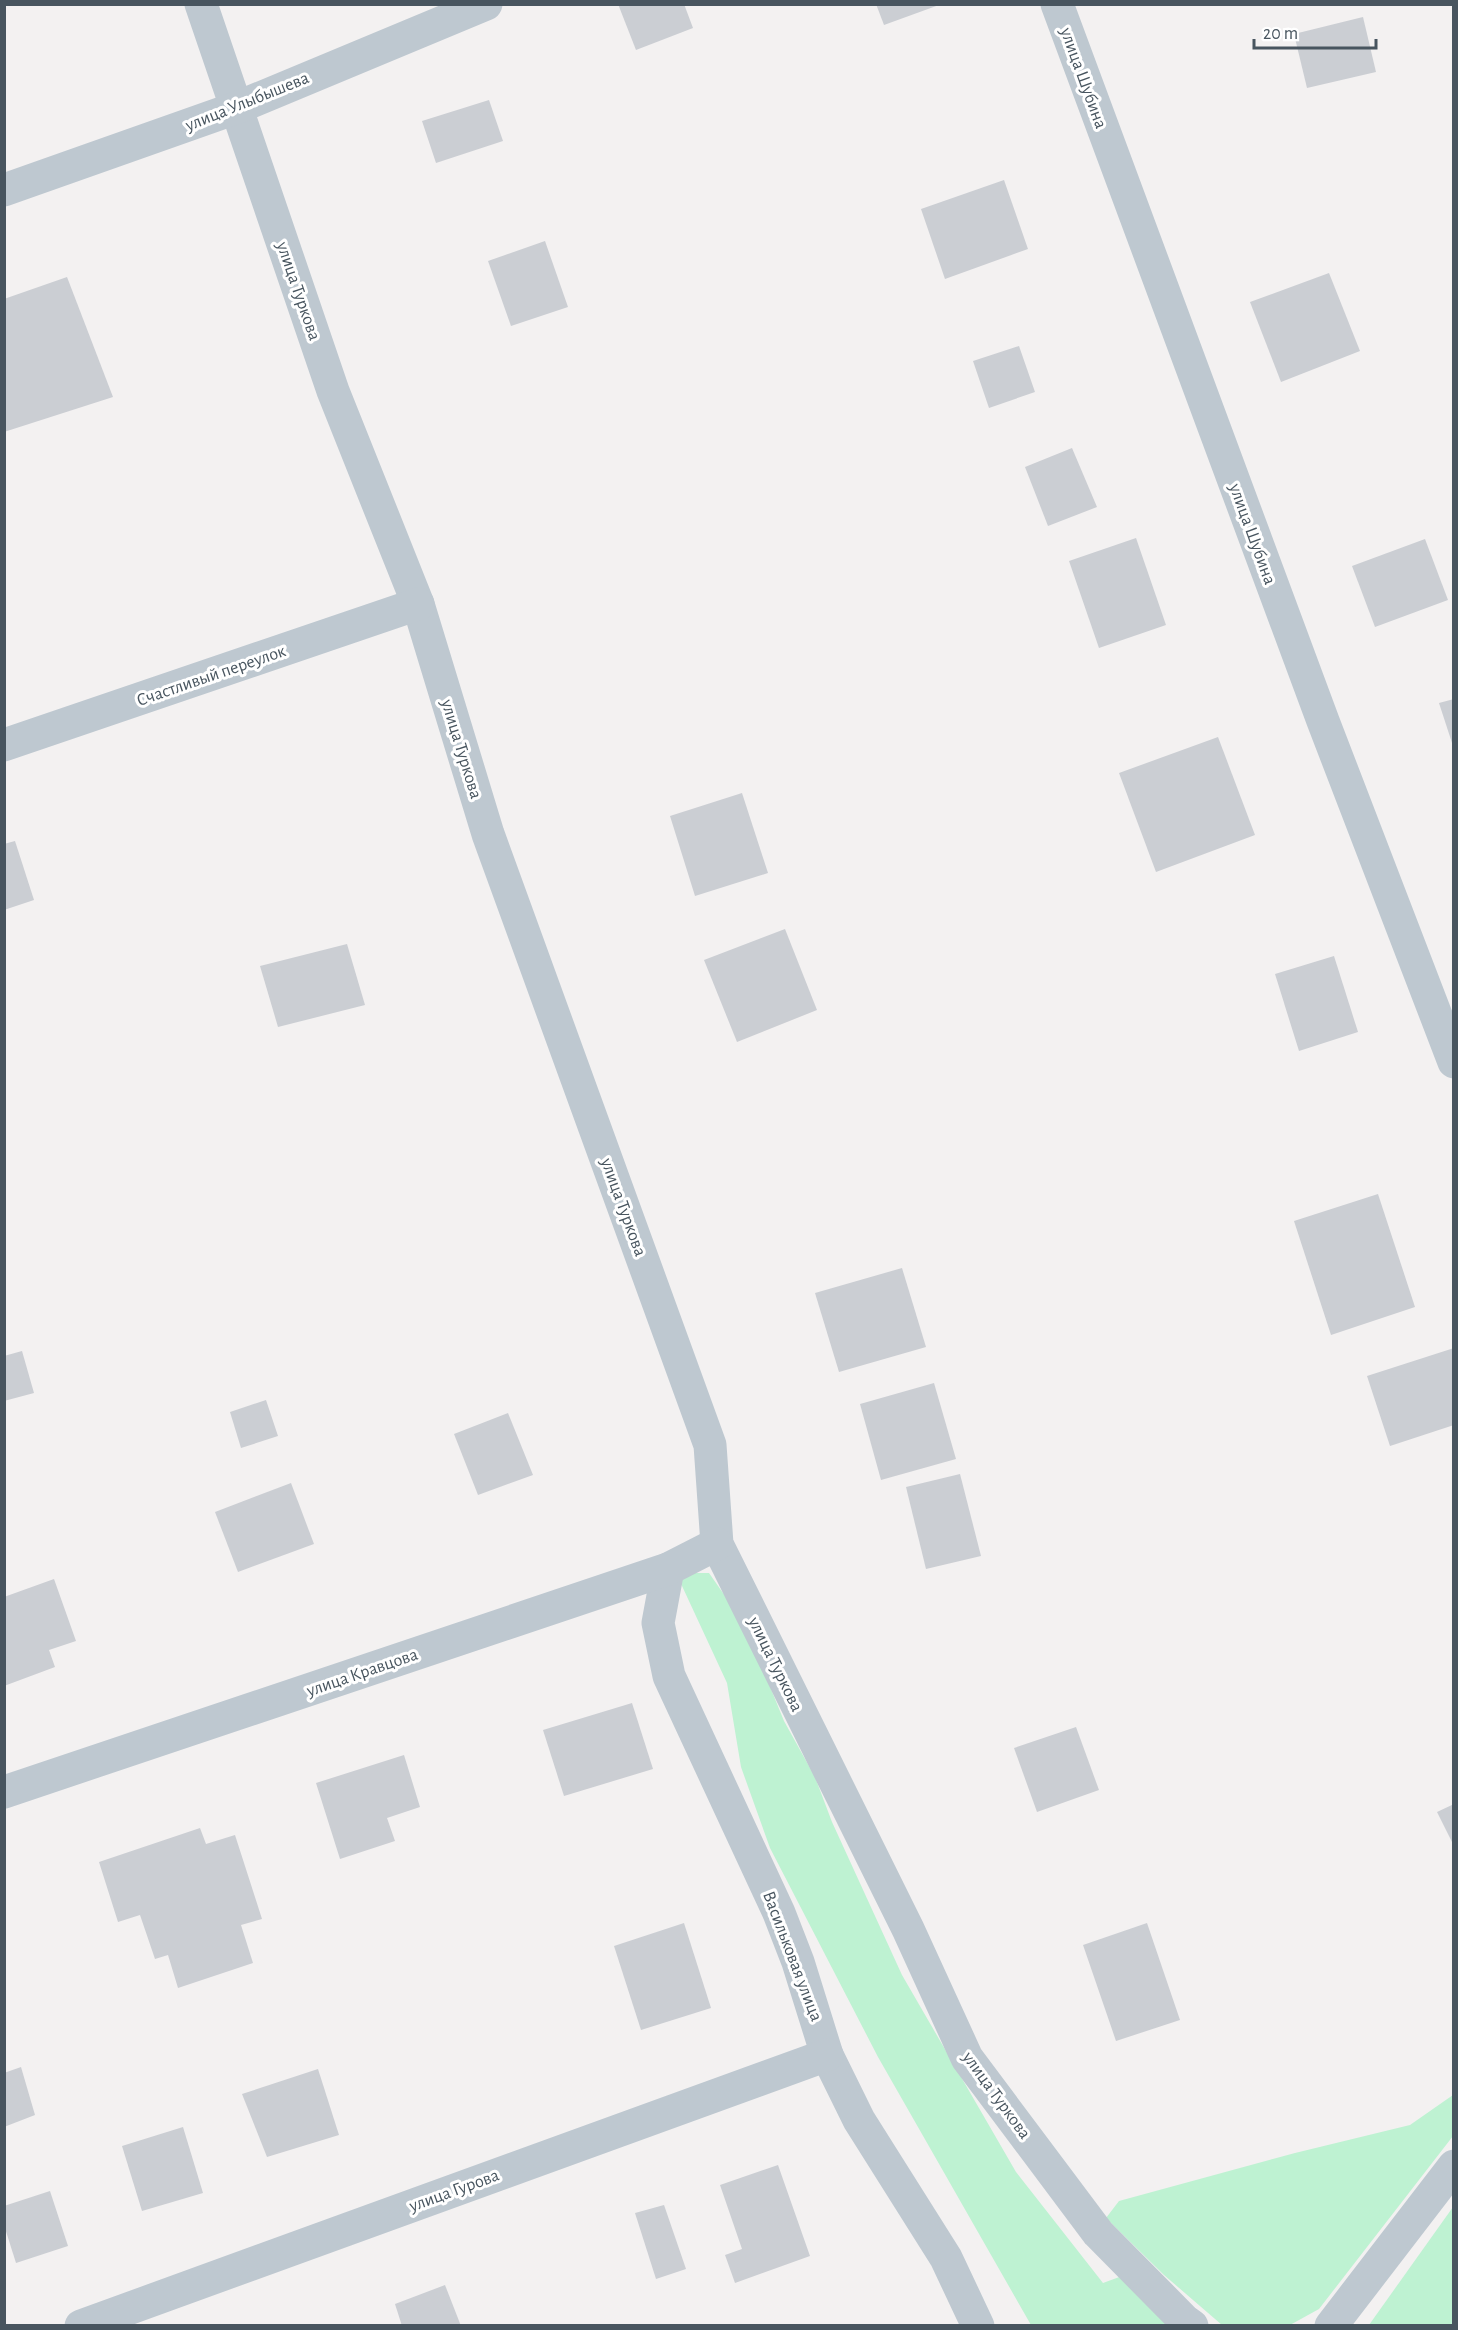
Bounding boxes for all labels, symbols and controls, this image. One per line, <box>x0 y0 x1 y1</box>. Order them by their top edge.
scale bar <box>1254 12 1376 50</box>
street label: улица Шубина <box>1056 24 1111 131</box>
text: 20 m <box>1263 25 1298 43</box>
street label: улица Улыбышева <box>182 68 312 135</box>
street label: улица Туркова <box>272 239 323 343</box>
street label: улица Шубина <box>1225 480 1280 587</box>
street label: Счастливый переулок <box>134 642 289 710</box>
street label: улица Туркова <box>437 697 485 801</box>
street label: улица Туркова <box>597 1155 649 1259</box>
street label: улица Туркова <box>744 1613 806 1715</box>
street label: улица Кравцова <box>303 1646 420 1701</box>
street label: Васильковая улица <box>759 1889 825 2024</box>
street label: улица Туркова <box>958 2048 1034 2142</box>
street label: улица Гурова <box>406 2166 502 2216</box>

